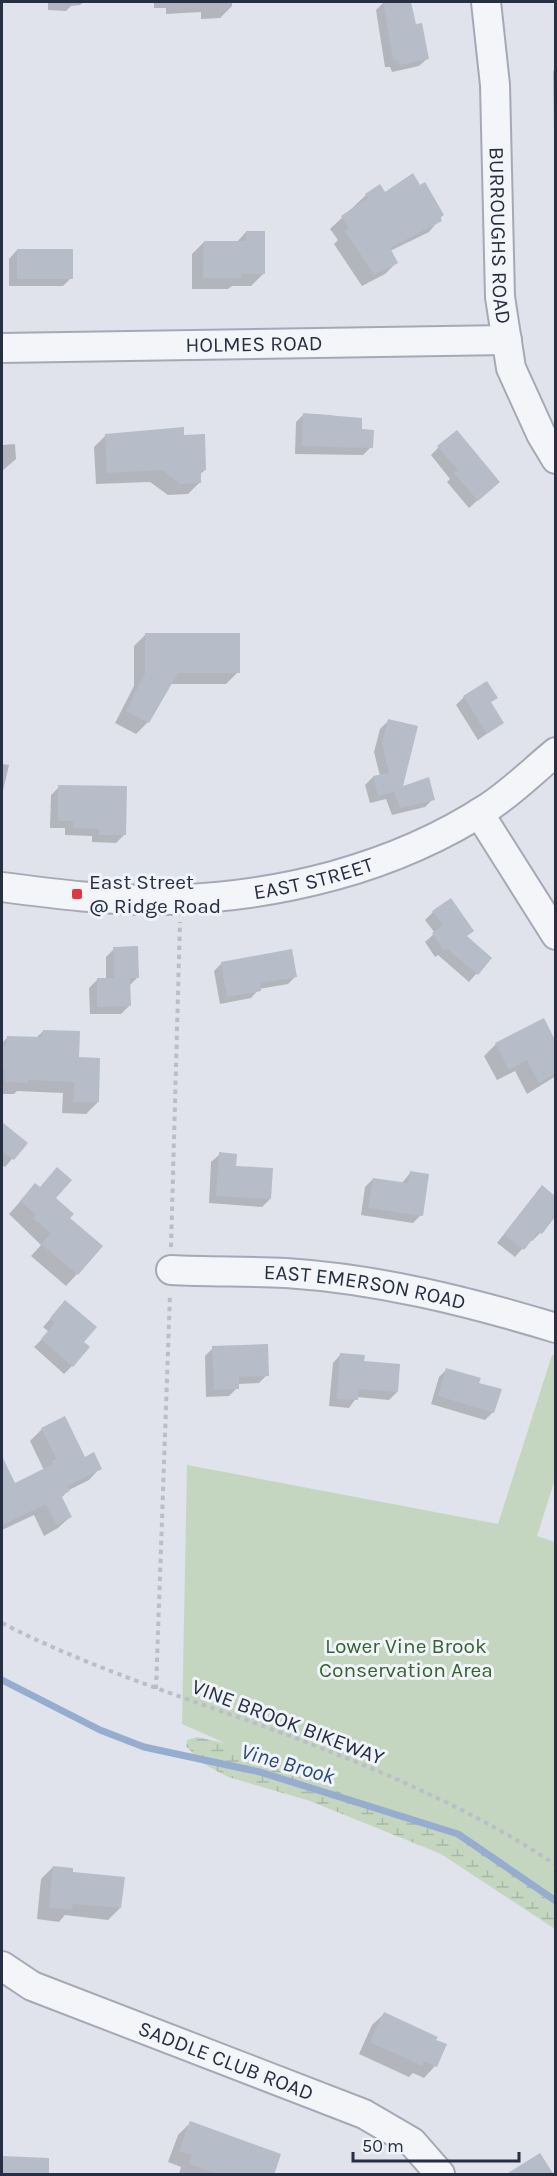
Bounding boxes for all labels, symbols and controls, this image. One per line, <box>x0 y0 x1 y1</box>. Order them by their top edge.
street label: BURROUGHS ROAD <box>484 146 516 326</box>
street label: HOLMES ROAD <box>185 331 323 357</box>
street label: EAST STREET <box>252 852 377 904</box>
place label: East Street @ Ridge Road <box>89 870 221 918</box>
marker: East Street @ Ridge Road <box>70 887 84 901</box>
street label: EAST EMERSON ROAD <box>263 1260 468 1314</box>
park label: Lower Vine Brook Conservation Area <box>319 1634 493 1682</box>
street label: VINE BROOK BIKEWAY <box>188 1674 388 1770</box>
water label: Vine Brook <box>238 1738 339 1790</box>
street label: SADDLE CLUB ROAD <box>135 2016 317 2105</box>
scale bar <box>353 2125 520 2163</box>
text: 50 m <box>362 2135 404 2157</box>

